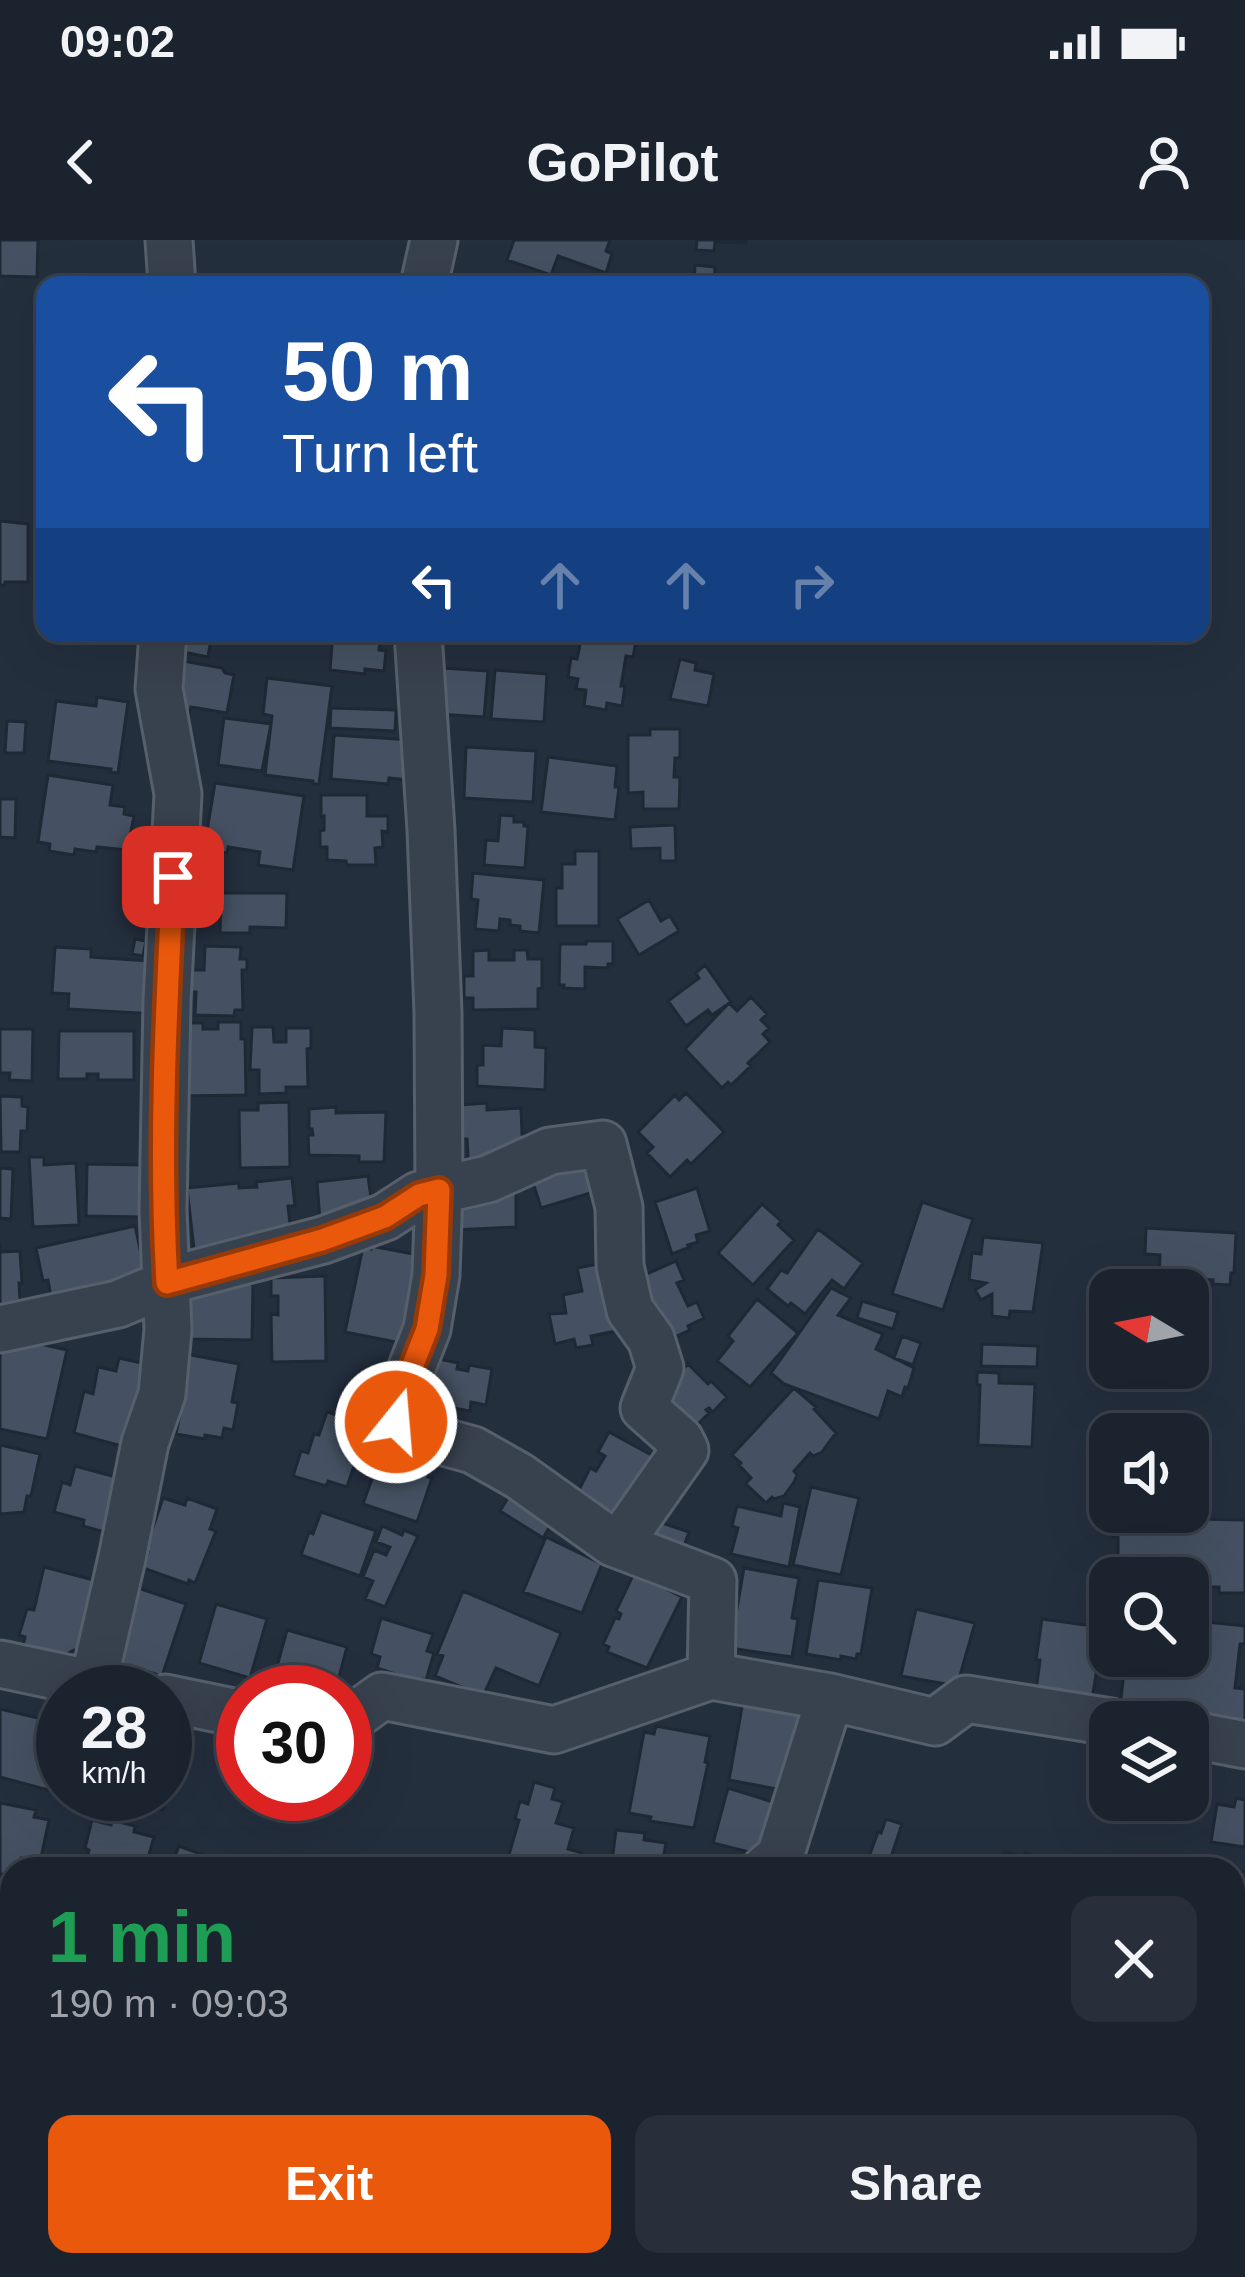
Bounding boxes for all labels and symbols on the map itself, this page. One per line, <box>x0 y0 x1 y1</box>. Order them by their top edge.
pin <box>122 826 224 928</box>
north arrow <box>1089 1269 1209 1389</box>
position arrow <box>333 1359 459 1485</box>
speed limit sign: 30 <box>216 1665 372 1821</box>

